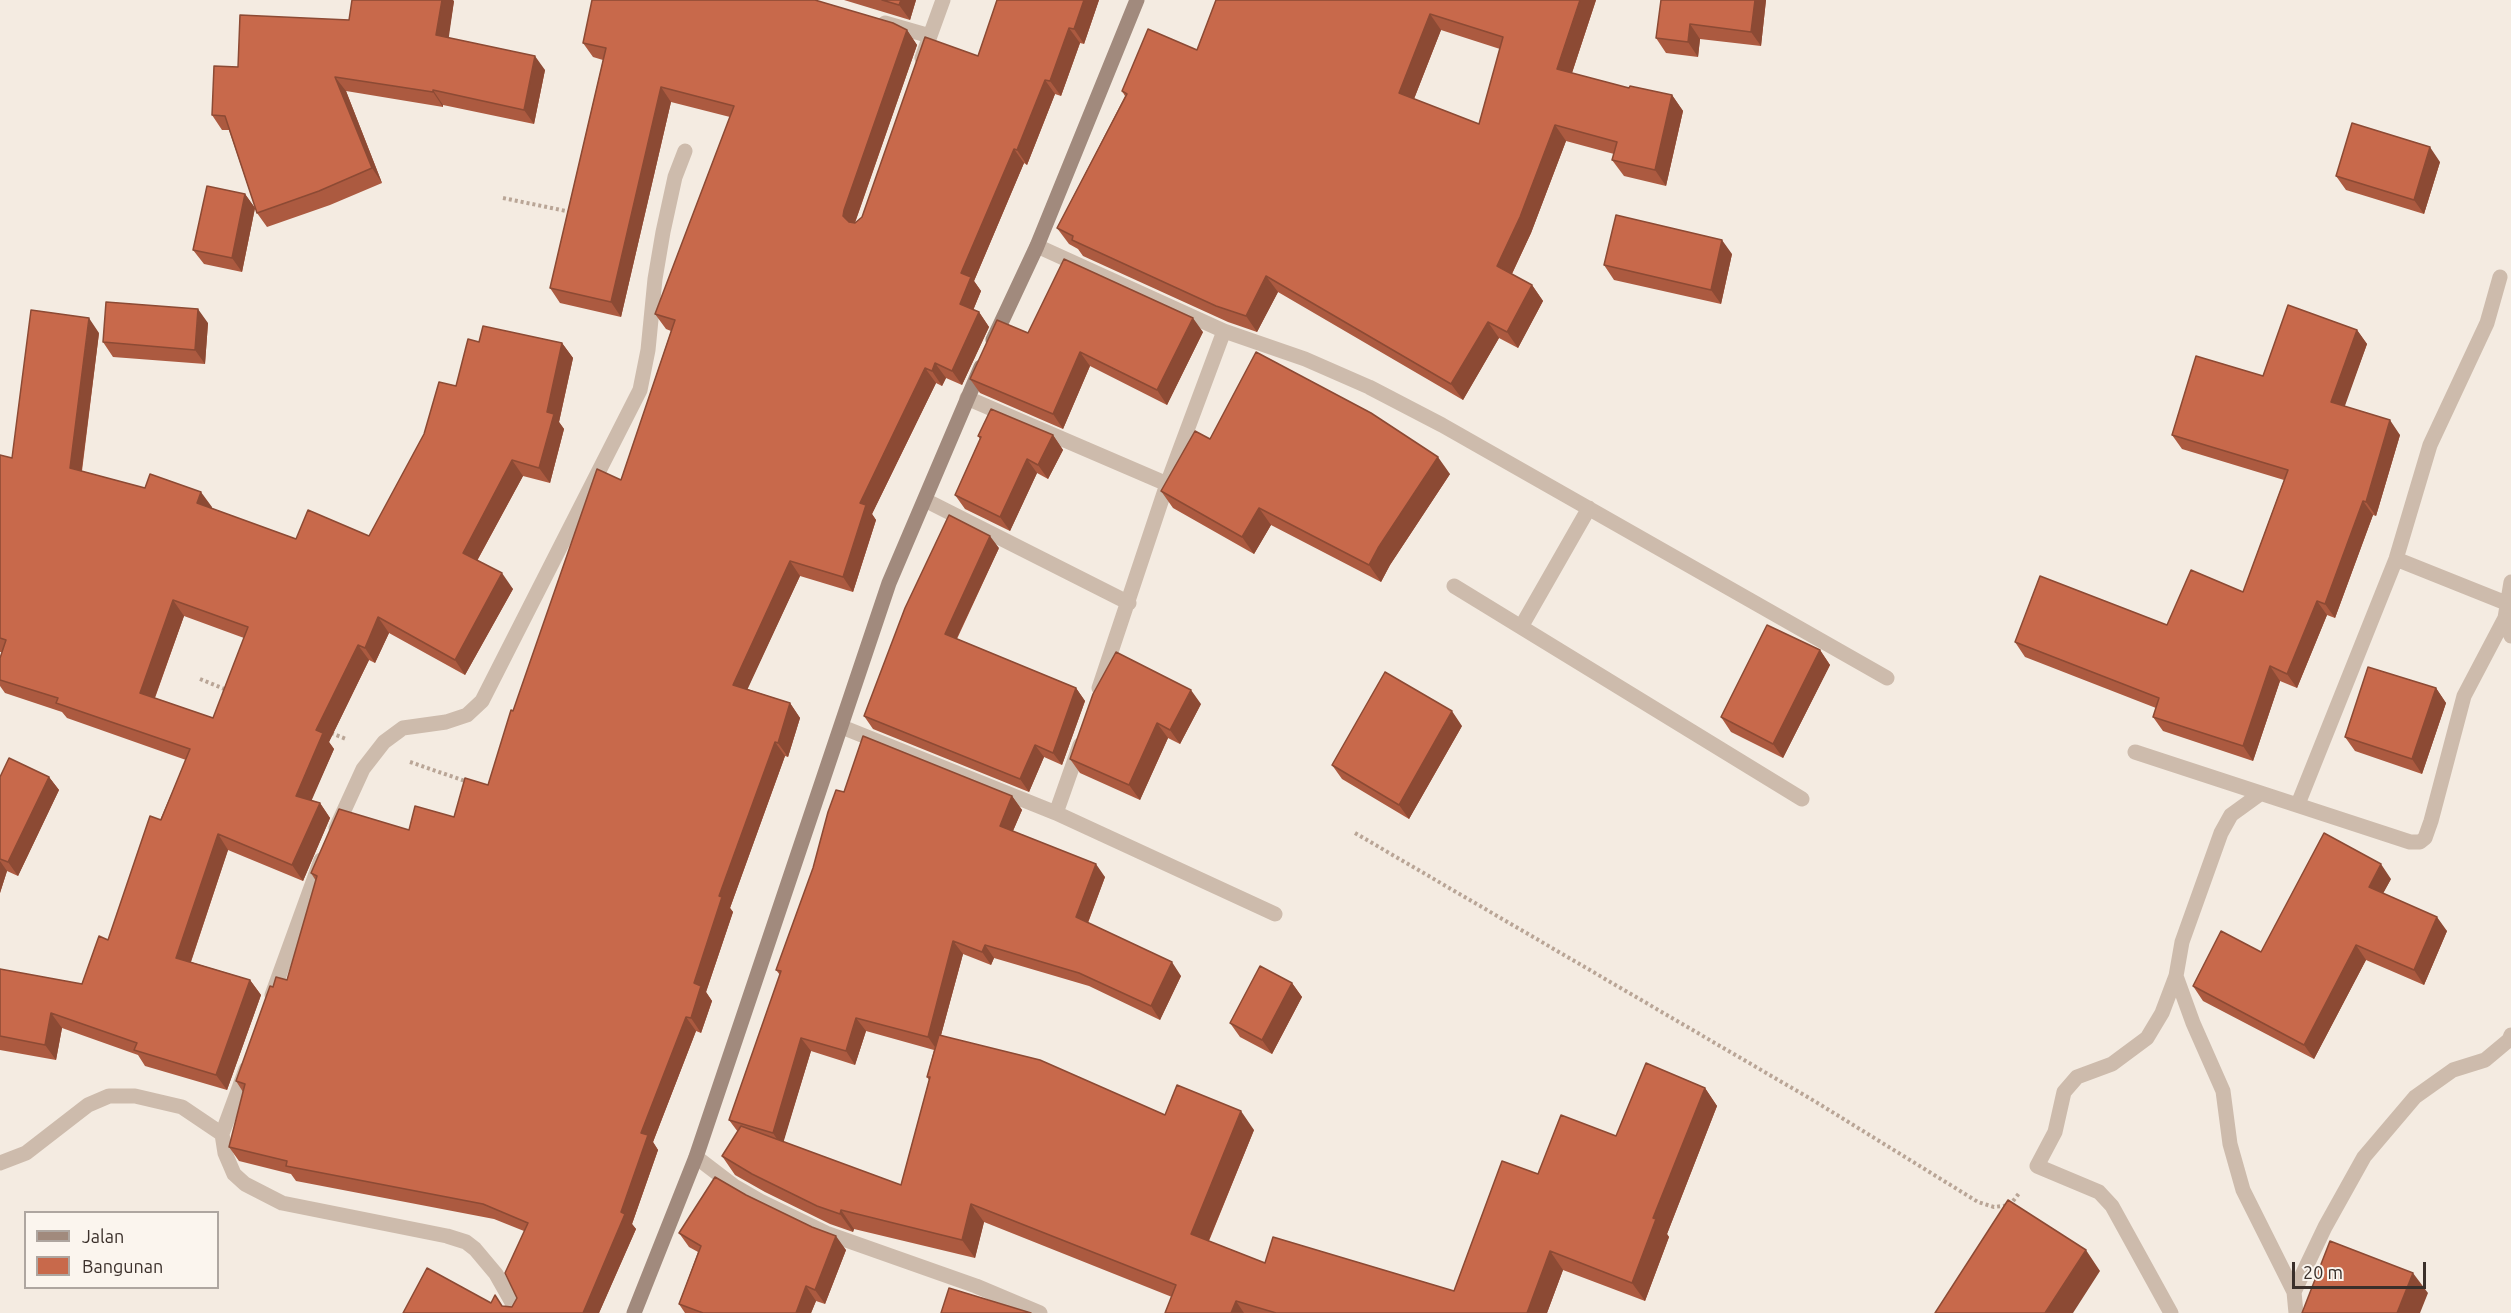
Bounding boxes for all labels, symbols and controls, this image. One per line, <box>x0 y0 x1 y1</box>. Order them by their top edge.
legend <box>24 1211 219 1289</box>
text: Jalan <box>82 1226 124 1246</box>
scale bar <box>2295 1250 2428 1288</box>
text: Bangunan <box>82 1256 163 1276</box>
text: 20 m <box>2303 1262 2343 1282</box>

